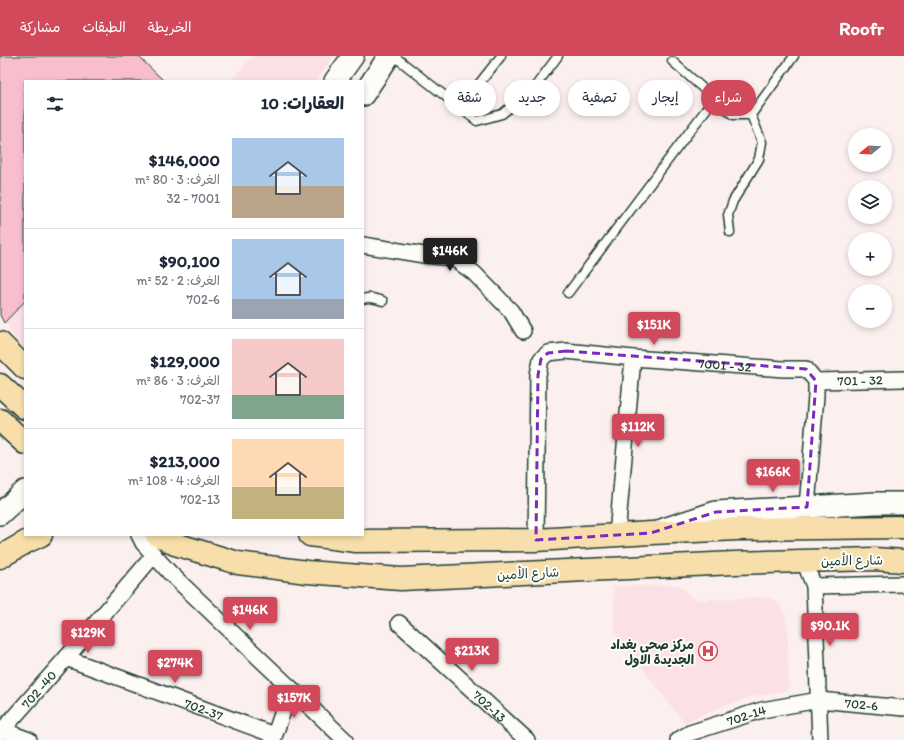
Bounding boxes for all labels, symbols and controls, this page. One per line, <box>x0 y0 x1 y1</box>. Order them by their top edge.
text: Roofr <box>839 17 884 40</box>
text: مشاركة <box>20 19 60 36</box>
text: الطبقات <box>82 19 126 36</box>
text: الخريطة <box>148 19 191 36</box>
chip: شقة <box>444 80 496 116</box>
chip: جديد <box>504 80 560 116</box>
chip: تصفية <box>568 80 630 116</box>
chip: إيجار <box>638 80 693 116</box>
chip: شراء <box>701 80 756 116</box>
icon: filters <box>44 93 66 115</box>
text: العقارات: 10 <box>261 93 344 113</box>
north arrow <box>848 128 892 172</box>
map controls <box>848 128 892 328</box>
text: $146,000 <box>149 150 220 170</box>
icon: home <box>264 154 312 202</box>
text: الغرف: 3 · 80 m² <box>135 172 220 187</box>
button: layers <box>848 180 892 224</box>
text: 7001 - 32 <box>166 191 220 206</box>
button: + <box>848 232 892 276</box>
pin: $146K <box>422 238 478 272</box>
text: $146K <box>432 243 468 258</box>
text: $90,100 <box>159 251 220 271</box>
icon: home <box>264 255 312 303</box>
text: الغرف: 2 · 52 m² <box>136 273 220 288</box>
button: − <box>848 284 892 328</box>
text: 702-6 <box>187 292 220 307</box>
pin: $151K <box>626 312 682 346</box>
text: $151K <box>637 317 671 332</box>
text: $129,000 <box>150 351 220 371</box>
icon: home <box>264 355 312 403</box>
street label: 7001 - 32 <box>697 356 752 375</box>
street label: 701 - 32 <box>837 372 883 389</box>
text: الغرف: 3 · 86 m² <box>136 373 220 388</box>
text: 702-37 <box>180 392 220 407</box>
pin: $112K <box>610 414 666 448</box>
text: $112K <box>621 419 655 434</box>
text: $213,000 <box>150 451 220 471</box>
icon: home <box>264 455 312 503</box>
pin: $166K <box>745 459 801 493</box>
text: $166K <box>756 464 790 479</box>
text: الغرف: 4 · 108 m² <box>128 473 220 488</box>
text: 702-13 <box>180 492 220 507</box>
street label: شارع الأمين <box>821 551 883 571</box>
street label: شارع الأمين <box>497 563 560 585</box>
pin: $146K <box>222 597 278 631</box>
text: $146K <box>232 602 268 617</box>
pin: $90.1K <box>797 613 863 647</box>
text: $90.1K <box>811 618 849 633</box>
pin: $129K <box>60 620 116 654</box>
text: $129K <box>71 625 105 640</box>
place label: مركز صحي بغداد الجديدة الاول <box>610 637 694 668</box>
pin: $213K <box>444 638 500 672</box>
hospital icon: مركز صحي بغداد الجديدة الاول <box>697 640 719 662</box>
text: $213K <box>455 643 489 658</box>
pin: $274K <box>147 650 203 684</box>
text: $274K <box>157 655 193 670</box>
street label: 702 -40 <box>18 667 60 711</box>
pin: $157K <box>266 685 322 719</box>
street label: 702-13 <box>470 687 509 725</box>
text: $157K <box>277 690 311 705</box>
street label: 702-6 <box>844 695 879 714</box>
street label: 702-37 <box>182 696 226 724</box>
street label: 702-14 <box>725 702 768 729</box>

